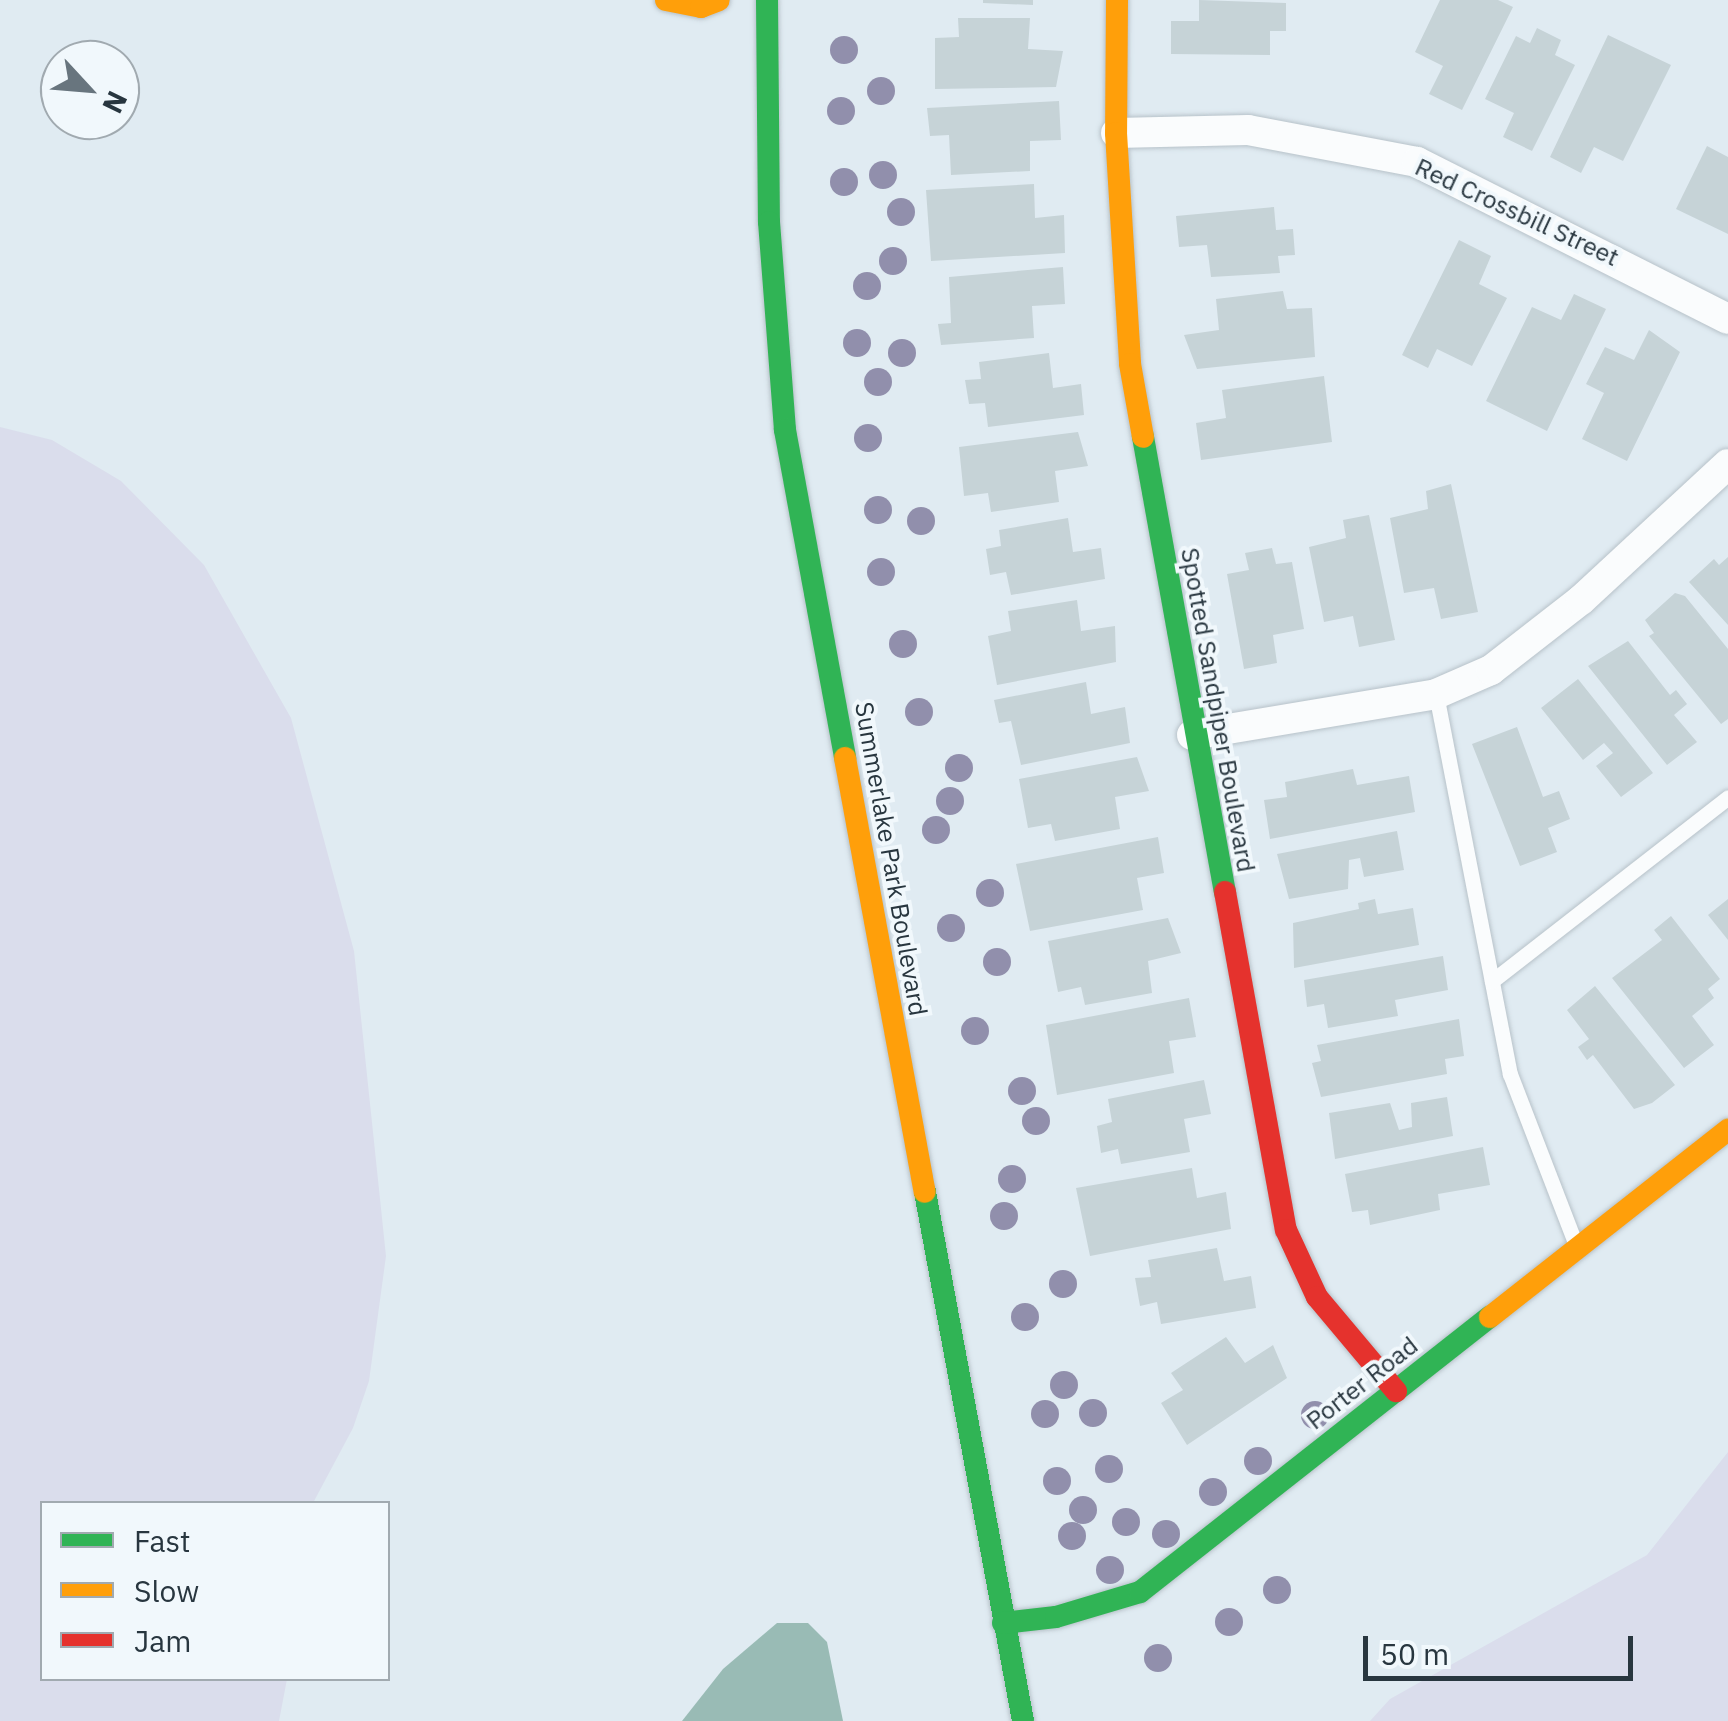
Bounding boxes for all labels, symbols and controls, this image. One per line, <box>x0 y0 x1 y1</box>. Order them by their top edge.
north arrow <box>40 40 140 140</box>
text: N <box>95 85 137 120</box>
street label: Red Crossbill Street <box>1410 152 1624 272</box>
street label: Spotted Sandpiper Boulevard <box>1175 545 1261 875</box>
street label: Summerlake Park Boulevard <box>849 700 933 1018</box>
street label: Porter Road <box>1300 1330 1424 1436</box>
legend <box>40 1501 390 1681</box>
text: Fast <box>134 1521 191 1560</box>
text: Slow <box>134 1571 199 1610</box>
scale bar <box>1368 1616 1638 1678</box>
text: Jam <box>134 1621 192 1660</box>
text: 50 m <box>1380 1634 1449 1673</box>

